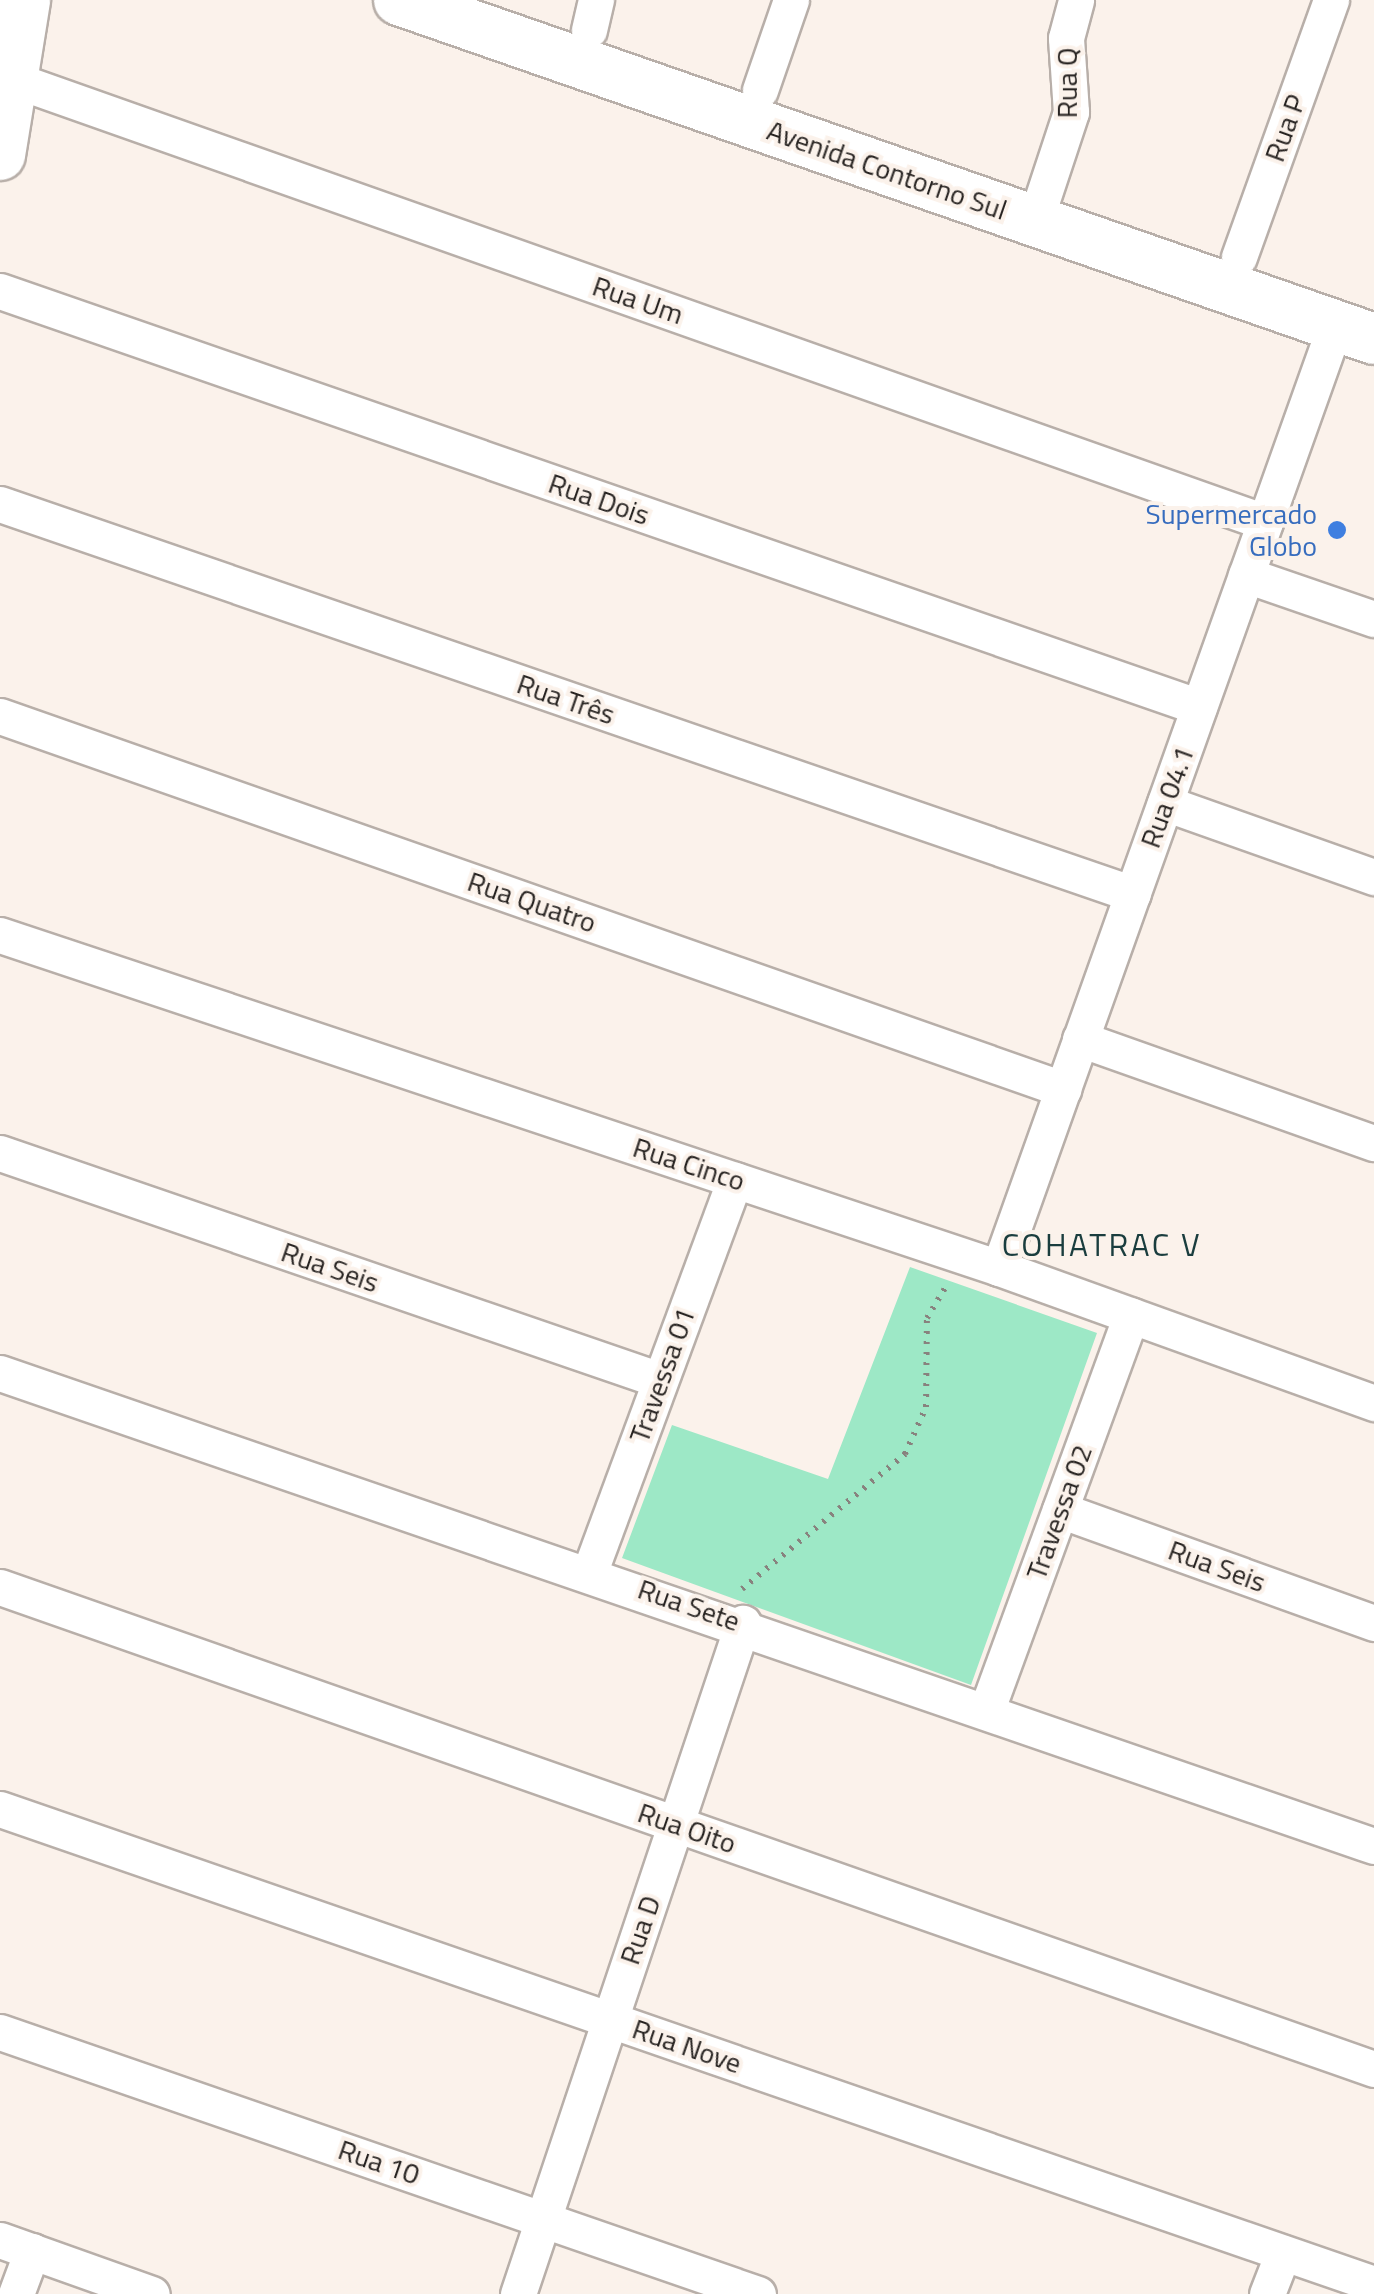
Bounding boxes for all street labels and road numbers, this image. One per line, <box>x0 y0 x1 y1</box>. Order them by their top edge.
street label: Rua Q <box>1050 48 1084 118</box>
street label: Rua P <box>1257 90 1313 166</box>
street label: Avenida Contorno Sul <box>763 113 1011 227</box>
street label: Rua Um <box>588 269 688 331</box>
street label: Rua Dois <box>544 466 654 532</box>
street label: Rua Três <box>513 667 619 731</box>
street label: Rua 04.1 <box>1133 742 1201 852</box>
street label: Rua Quatro <box>463 864 601 940</box>
street label: Rua Cinco <box>629 1130 749 1198</box>
street label: Rua Seis <box>277 1235 383 1299</box>
street label: Travessa 01 <box>622 1303 702 1447</box>
street label: Travessa 02 <box>1019 1440 1099 1584</box>
street label: Rua Seis <box>1164 1533 1270 1599</box>
street label: Rua Sete <box>634 1572 744 1638</box>
street label: Rua Oito <box>634 1796 740 1860</box>
street label: Rua D <box>613 1891 667 1969</box>
street label: Rua Nove <box>628 2012 746 2080</box>
street label: Rua 10 <box>334 2133 424 2191</box>

